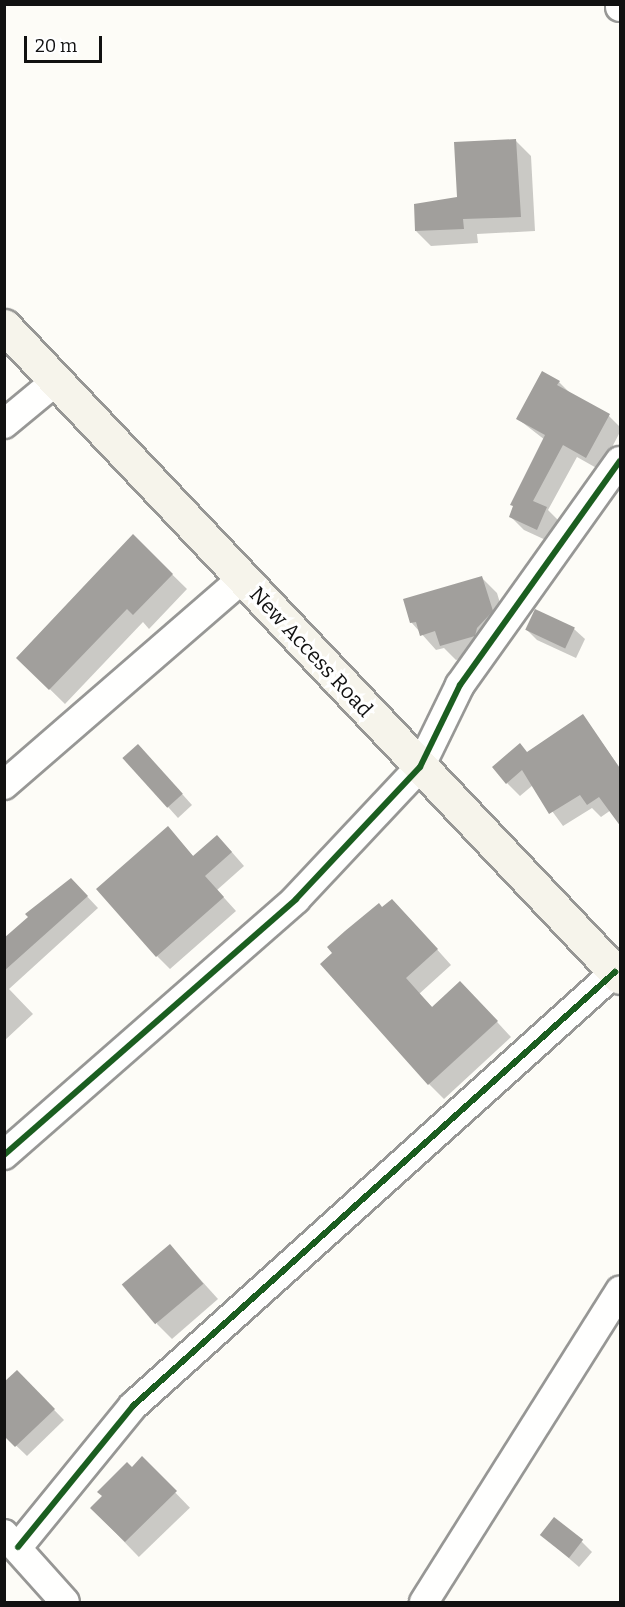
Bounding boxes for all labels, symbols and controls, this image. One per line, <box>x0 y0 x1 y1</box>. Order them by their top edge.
scale bar <box>27 24 105 62</box>
text: 20 m <box>35 35 77 57</box>
street label: New Access Road <box>244 582 378 722</box>

